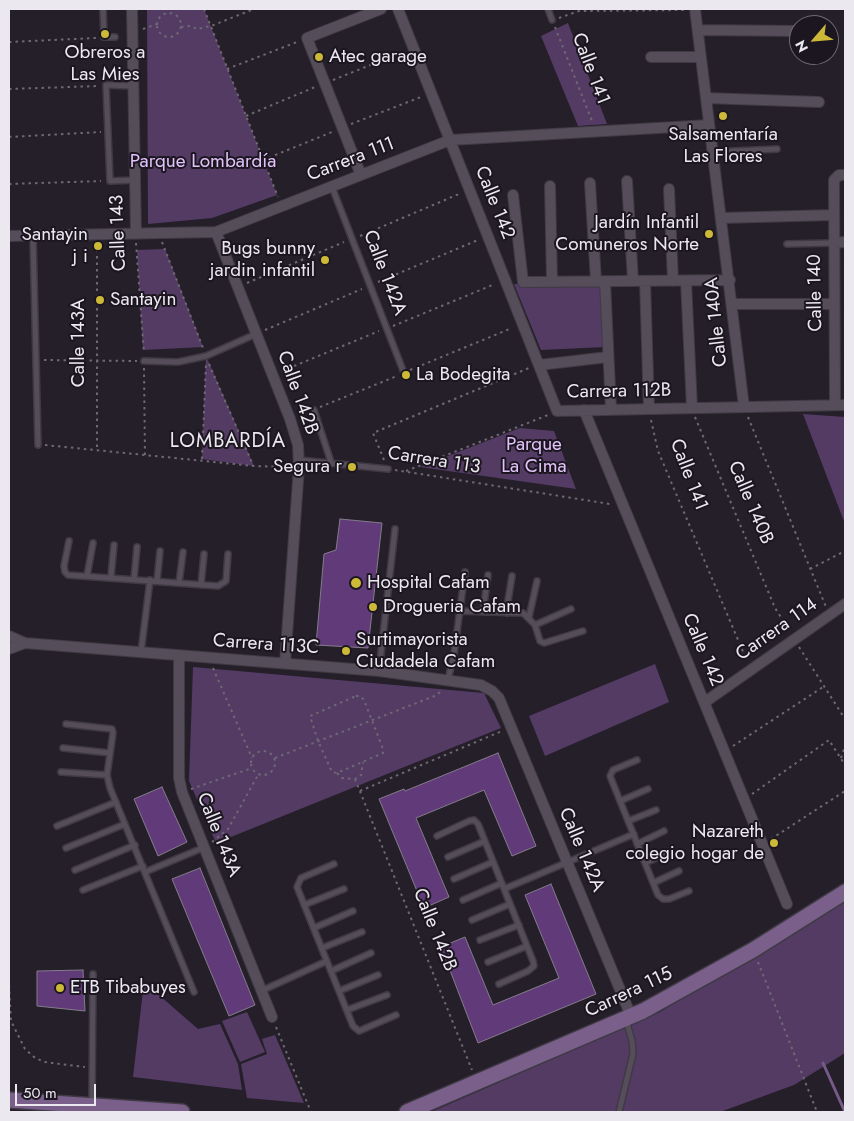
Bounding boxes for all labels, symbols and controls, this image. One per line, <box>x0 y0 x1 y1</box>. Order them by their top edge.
north arrow <box>789 15 839 65</box>
marker: Obreros a Las Mies <box>99 28 111 40</box>
street label: Calle 141 <box>566 30 614 108</box>
text: N <box>790 37 813 56</box>
place label: Obreros a Las Mies <box>65 42 145 86</box>
place label: Atec garage <box>329 46 427 68</box>
marker: Atec garage <box>313 51 325 63</box>
marker: Salsamentaría Las Flores <box>717 110 729 122</box>
place label: Salsamentaría Las Flores <box>668 124 778 168</box>
street label: Carrera 111 <box>304 133 398 187</box>
park label: Parque Lombardía <box>130 151 276 173</box>
street label: Calle 142 <box>469 163 519 243</box>
street label: Calle 143 <box>106 194 132 272</box>
place label: Jardín Infantil Comuneros Norte <box>555 212 699 256</box>
place label: Santayin j i <box>22 224 88 268</box>
street label: Calle 142A <box>357 227 411 319</box>
marker: Jardín Infantil Comuneros Norte <box>703 228 715 240</box>
place label: Bugs bunny jardin infantil <box>210 238 315 282</box>
marker: Santayin j i <box>92 240 104 252</box>
marker: Bugs bunny jardin infantil <box>319 254 331 266</box>
street label: Calle 140 <box>804 254 828 332</box>
street label: Calle 140A <box>701 276 733 368</box>
place label: Santayin <box>110 289 176 311</box>
marker: Santayin <box>94 294 106 306</box>
street label: Calle 143A <box>68 299 90 387</box>
street label: Calle 142B <box>271 348 323 438</box>
place label: La Bodegita <box>416 364 510 386</box>
marker: La Bodegita <box>400 369 412 381</box>
street label: Carrera 112B <box>567 380 671 404</box>
district label: LOMBARDÍA <box>169 430 287 454</box>
park label: Parque La Cima <box>501 434 567 478</box>
street label: Calle 141 <box>664 436 712 514</box>
street label: Carrera 113 <box>386 442 482 480</box>
place label: Segura r <box>273 456 342 478</box>
street label: Calle 140B <box>722 458 778 548</box>
marker: Segura r <box>346 461 358 473</box>
place label: Hospital Cafam <box>367 572 490 594</box>
marker: Hospital Cafam <box>349 576 363 590</box>
street label: Carrera 114 <box>732 594 822 666</box>
place label: Drogueria Cafam <box>383 596 521 618</box>
marker: Drogueria Cafam <box>367 601 379 613</box>
street label: Calle 142 <box>676 610 728 690</box>
place label: Surtimayorista Ciudadela Cafam <box>356 629 495 673</box>
street label: Carrera 113C <box>212 630 320 660</box>
marker: Surtimayorista Ciudadela Cafam <box>340 645 352 657</box>
street label: Calle 143A <box>191 790 245 880</box>
street label: Calle 142A <box>553 804 609 896</box>
place label: Nazareth colegio hogar de <box>625 821 764 865</box>
marker: Nazareth colegio hogar de <box>768 837 780 849</box>
street label: Calle 142B <box>407 885 461 975</box>
street label: Carrera 115 <box>582 963 676 1023</box>
place label: ETB Tibabuyes <box>70 977 186 999</box>
marker: ETB Tibabuyes <box>54 982 66 994</box>
scale bar <box>18 1074 99 1106</box>
text: 50 m <box>23 1082 57 1104</box>

